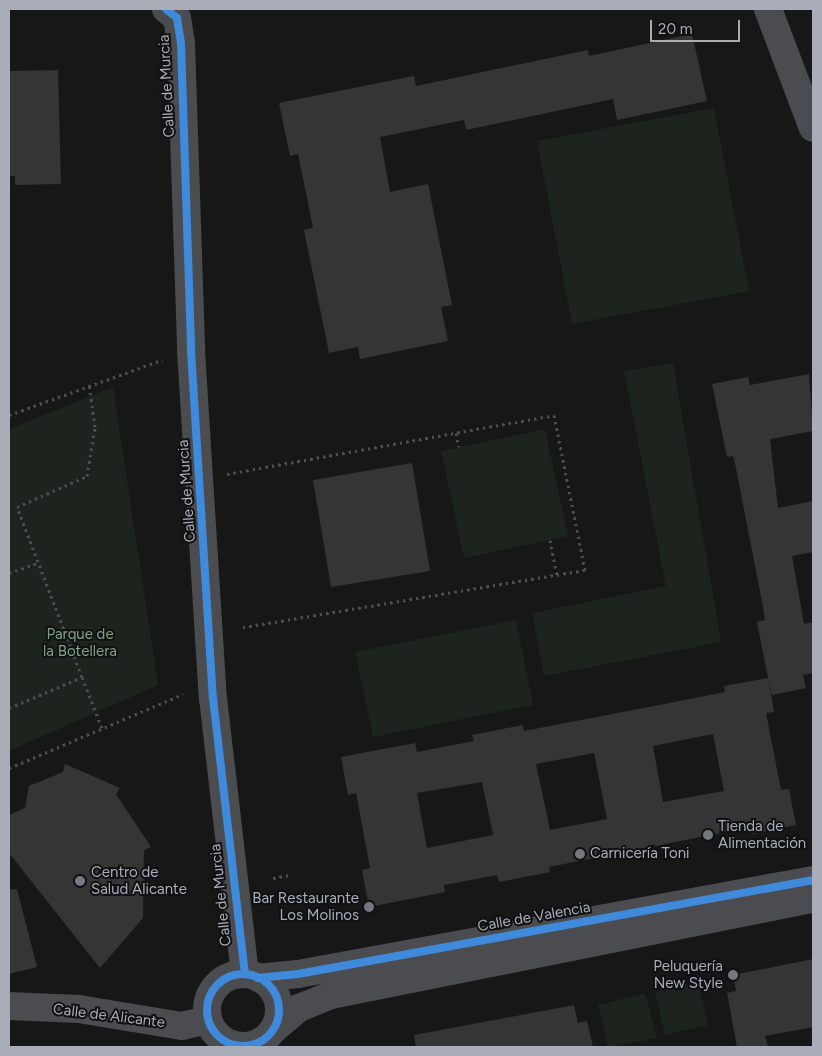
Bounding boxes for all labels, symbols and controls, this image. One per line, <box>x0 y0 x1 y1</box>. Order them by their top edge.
scale bar <box>652 10 742 42</box>
text: 20 m <box>658 20 692 38</box>
street label: Calle de Murcia <box>155 34 179 138</box>
street label: Calle de Murcia <box>174 439 200 543</box>
park label: Parque de la Botellera <box>43 625 117 660</box>
place label: Tienda de Alimentación <box>718 817 806 852</box>
marker: Tienda de Alimentación <box>702 829 714 841</box>
street label: Calle de Murcia <box>207 843 235 947</box>
place label: Carnicería Toni <box>590 845 689 863</box>
marker: Carnicería Toni <box>574 848 586 860</box>
place label: Centro de Salud Alicante <box>91 863 187 898</box>
marker: Centro de Salud Alicante <box>73 874 87 888</box>
place label: Bar Restaurante Los Molinos <box>252 889 359 924</box>
street label: Calle de Valencia <box>476 898 592 936</box>
marker: Bar Restaurante Los Molinos <box>363 901 375 913</box>
place label: Peluquería New Style <box>653 957 723 992</box>
marker: Peluquería New Style <box>727 969 739 981</box>
street label: Calle de Alicante <box>52 1000 166 1032</box>

